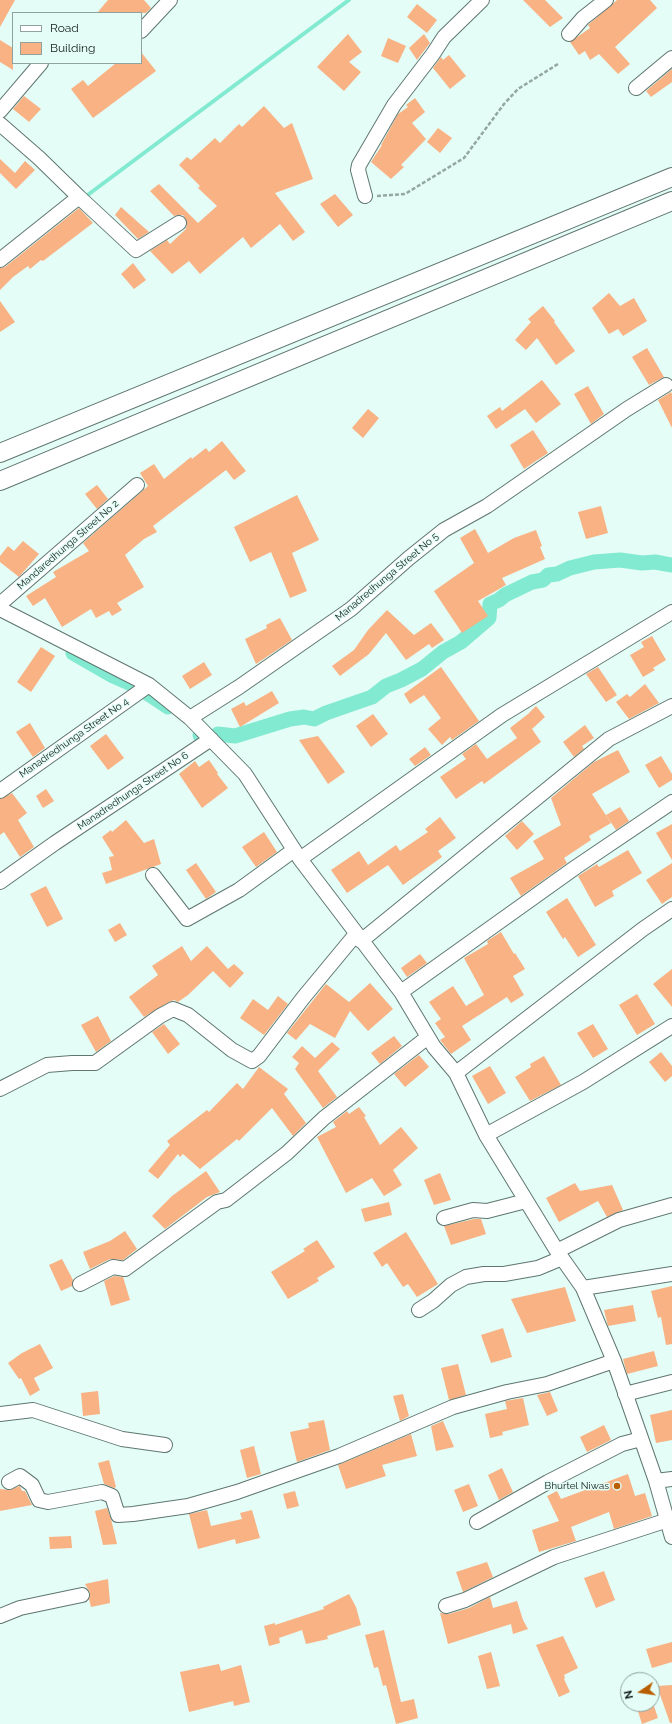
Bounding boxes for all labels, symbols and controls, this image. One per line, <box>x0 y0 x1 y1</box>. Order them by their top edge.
legend <box>12 12 142 64</box>
text: Road <box>50 21 79 35</box>
text: Building <box>50 41 96 55</box>
street label: Mandaredhunga Street No 2 <box>15 498 121 592</box>
street label: Manadredhunga Street No 5 <box>333 530 441 624</box>
street label: Manadredhunga Street No 4 <box>17 696 131 780</box>
street label: Manadredhunga Street No 6 <box>75 749 191 833</box>
place label: Bhurtel Niwas <box>544 1480 609 1492</box>
marker: Bhurtel Niwas <box>612 1481 622 1491</box>
north arrow <box>620 1672 660 1712</box>
text: N <box>622 1689 636 1700</box>

